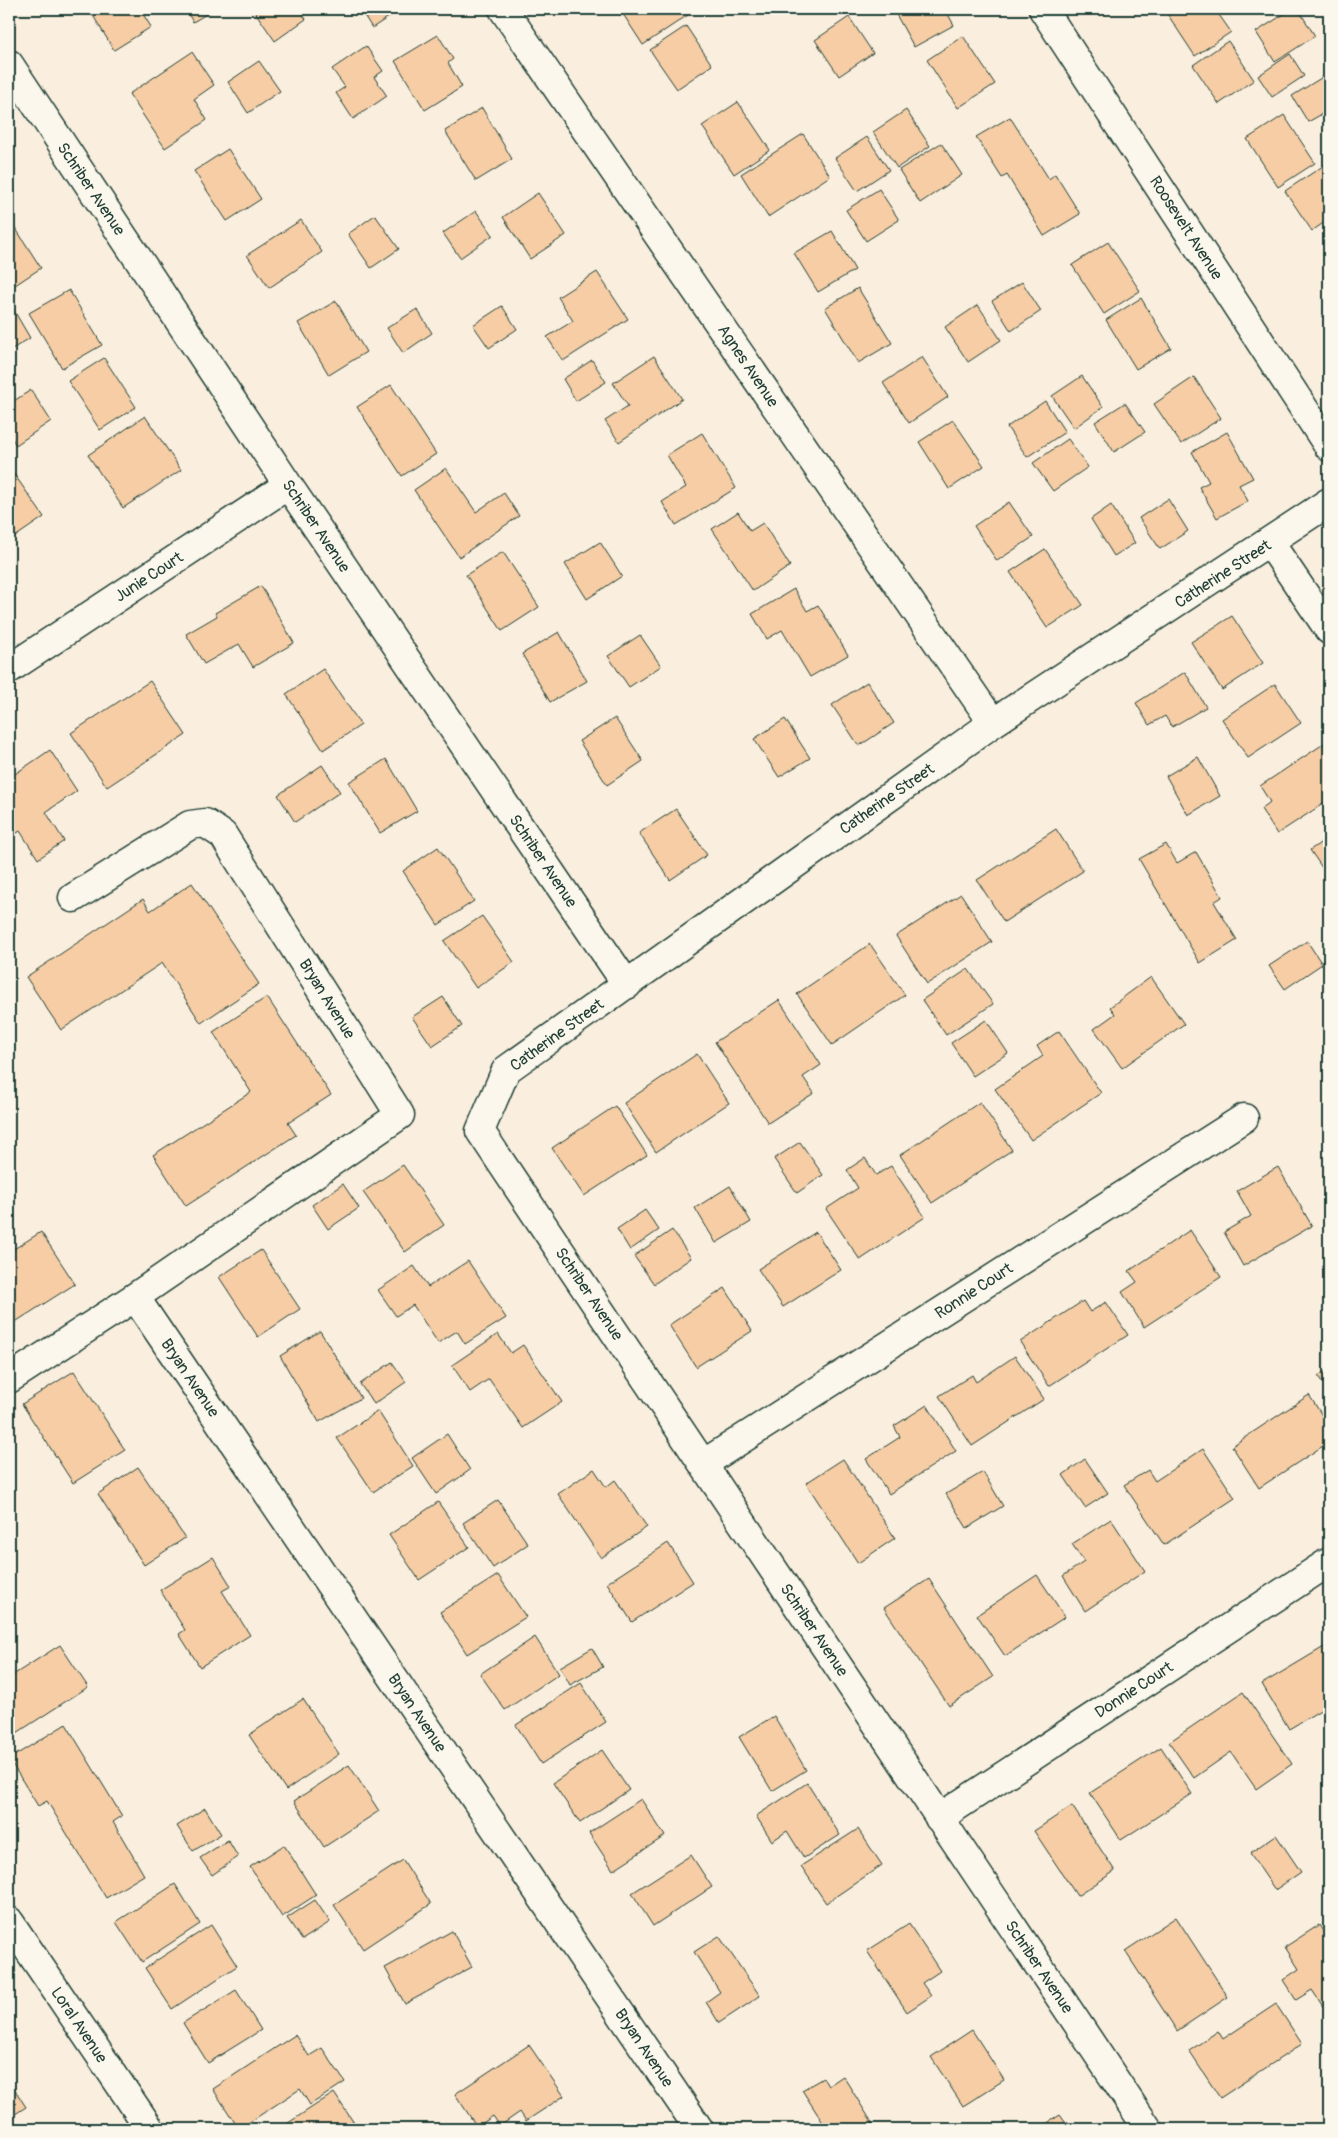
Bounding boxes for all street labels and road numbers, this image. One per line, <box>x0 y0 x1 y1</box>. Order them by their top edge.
street label: Schriber Avenue <box>53 139 129 239</box>
street label: Roosevelt Avenue <box>1145 172 1227 284</box>
street label: Agnes Avenue <box>713 321 783 411</box>
street label: Schriber Avenue <box>278 476 354 576</box>
street label: Catherine Street <box>1171 535 1275 613</box>
street label: Junie Court <box>111 547 187 607</box>
street label: Catherine Street <box>836 759 939 839</box>
street label: Schriber Avenue <box>505 811 581 911</box>
street label: Bryan Avenue <box>295 955 359 1043</box>
street label: Catherine Street <box>506 994 608 1076</box>
street label: Schriber Avenue <box>551 1244 627 1344</box>
street label: Ronnie Court <box>931 1258 1017 1324</box>
street label: Bryan Avenue <box>156 1335 224 1421</box>
street label: Schriber Avenue <box>776 1580 852 1680</box>
street label: Donnie Court <box>1091 1657 1177 1723</box>
street label: Bryan Avenue <box>383 1670 451 1756</box>
street label: Schriber Avenue <box>1001 1917 1077 2017</box>
street label: Loral Avenue <box>46 1983 112 2067</box>
street label: Bryan Avenue <box>610 2005 678 2091</box>

